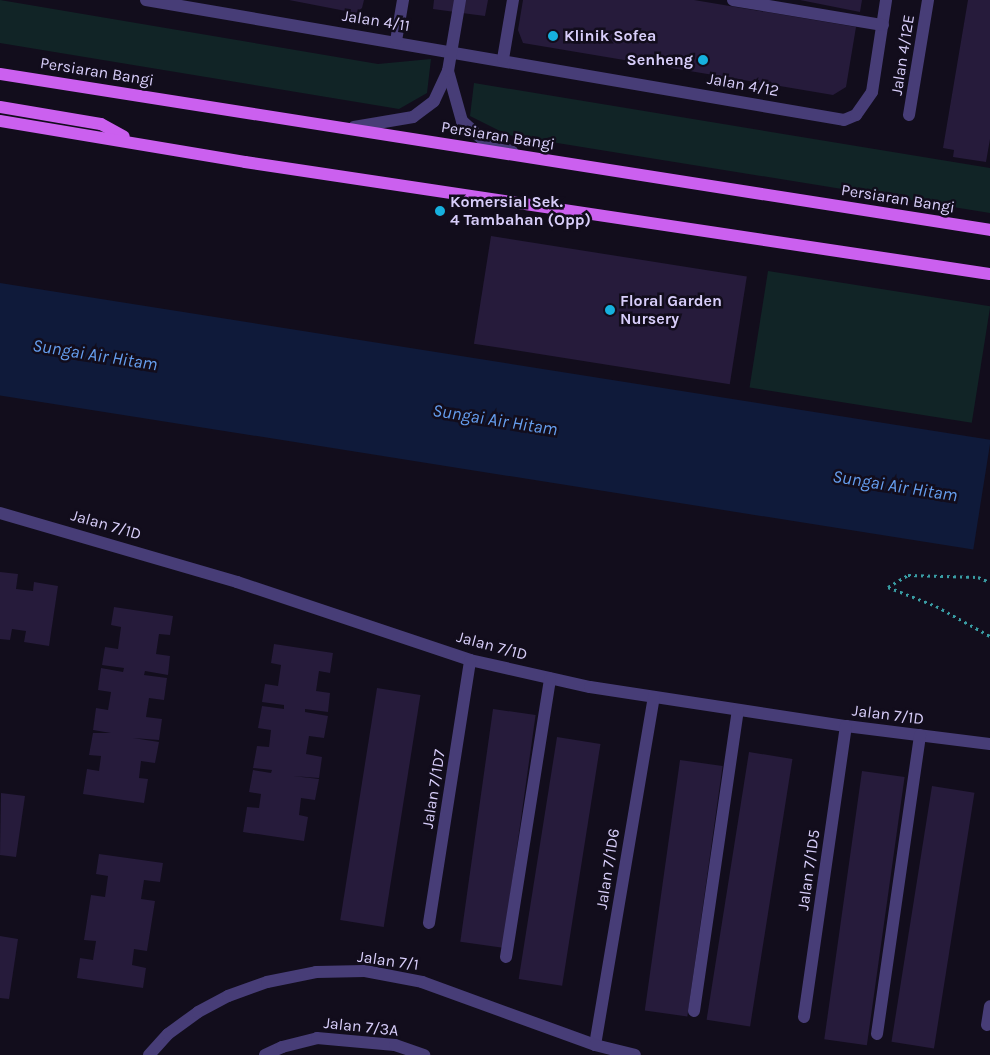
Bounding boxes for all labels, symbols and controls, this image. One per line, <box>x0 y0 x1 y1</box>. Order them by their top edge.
street label: Jalan 4/11 <box>341 6 411 36</box>
street label: Jalan 4/12E <box>887 13 919 97</box>
place label: Klinik Sofea <box>564 26 656 46</box>
marker: Klinik Sofea <box>546 29 560 43</box>
place label: Senheng <box>627 50 693 70</box>
street label: Persiaran Bangi <box>39 54 155 90</box>
marker: Senheng <box>697 54 709 66</box>
street label: Jalan 4/12 <box>706 69 780 101</box>
street label: Persiaran Bangi <box>440 118 556 154</box>
street label: Persiaran Bangi <box>840 181 956 217</box>
place label: Komersial Sek. 4 Tambahan (Opp) <box>450 192 591 230</box>
marker: Komersial Sek. 4 Tambahan (Opp) <box>434 205 446 217</box>
place label: Floral Garden Nursery <box>620 291 722 329</box>
marker: Floral Garden Nursery <box>604 304 616 316</box>
water label: Sungai Air Hitam <box>31 334 159 376</box>
water label: Sungai Air Hitam <box>431 399 559 441</box>
water label: Sungai Air Hitam <box>831 465 959 507</box>
street label: Jalan 7/1D <box>69 506 143 544</box>
street label: Jalan 7/1D <box>455 627 529 665</box>
street label: Jalan 7/1D <box>851 701 925 729</box>
street label: Jalan 7/1D7 <box>418 748 450 830</box>
street label: Jalan 7/1D6 <box>592 827 624 911</box>
street label: Jalan 7/1D5 <box>794 828 824 912</box>
street label: Jalan 7/1 <box>356 947 420 975</box>
street label: Jalan 7/3A <box>323 1014 399 1040</box>

